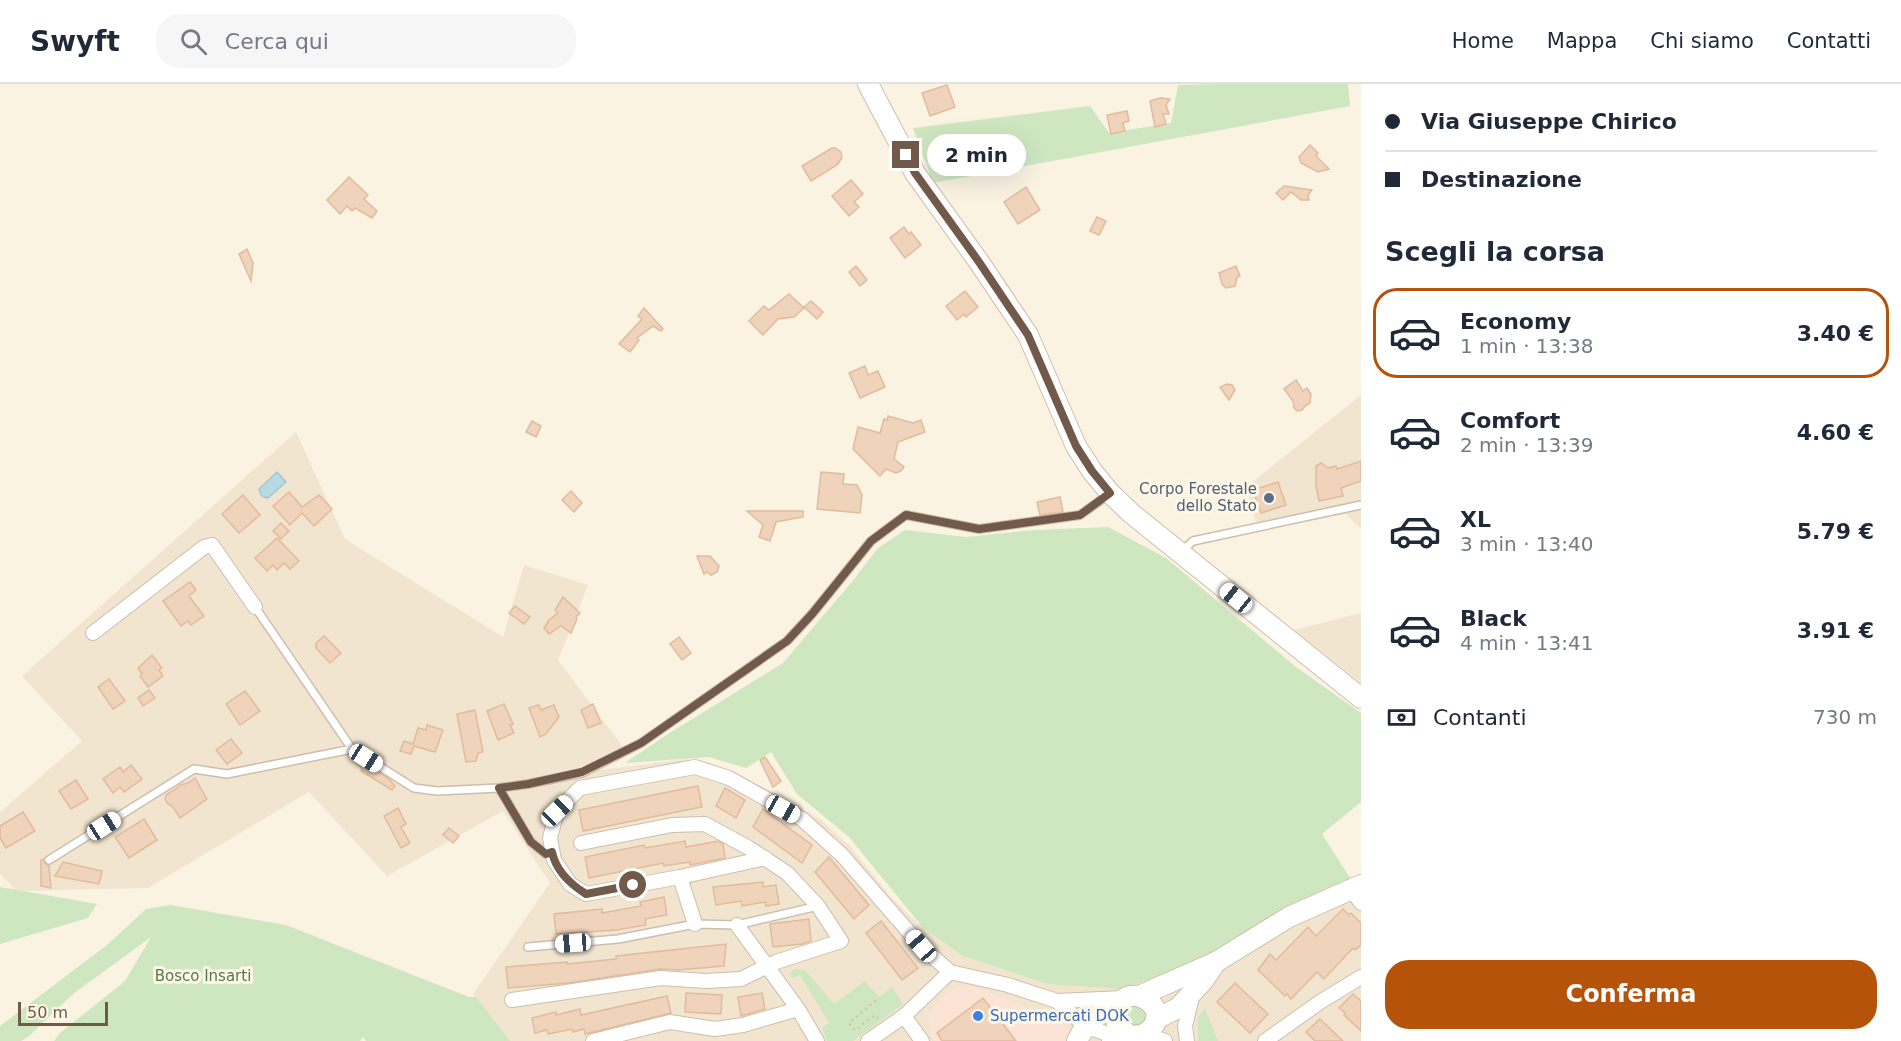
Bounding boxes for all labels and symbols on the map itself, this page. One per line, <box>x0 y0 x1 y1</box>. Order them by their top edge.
callout: 2 min <box>927 134 1026 176</box>
route end <box>892 141 919 168</box>
place label: Corpo Forestale dello Stato <box>1139 480 1257 515</box>
marker: Corpo Forestale dello Stato <box>1262 491 1276 505</box>
car <box>1216 580 1256 616</box>
car <box>346 741 386 775</box>
car <box>538 792 576 830</box>
car <box>763 792 803 826</box>
car <box>84 809 124 843</box>
route start <box>619 871 646 898</box>
car <box>902 927 940 965</box>
car <box>554 933 592 953</box>
park label: Bosco Insarti <box>155 967 251 985</box>
scale bar <box>18 999 108 1026</box>
place label: Supermercati DOK <box>990 1007 1130 1025</box>
marker: Supermercati DOK <box>971 1009 985 1023</box>

